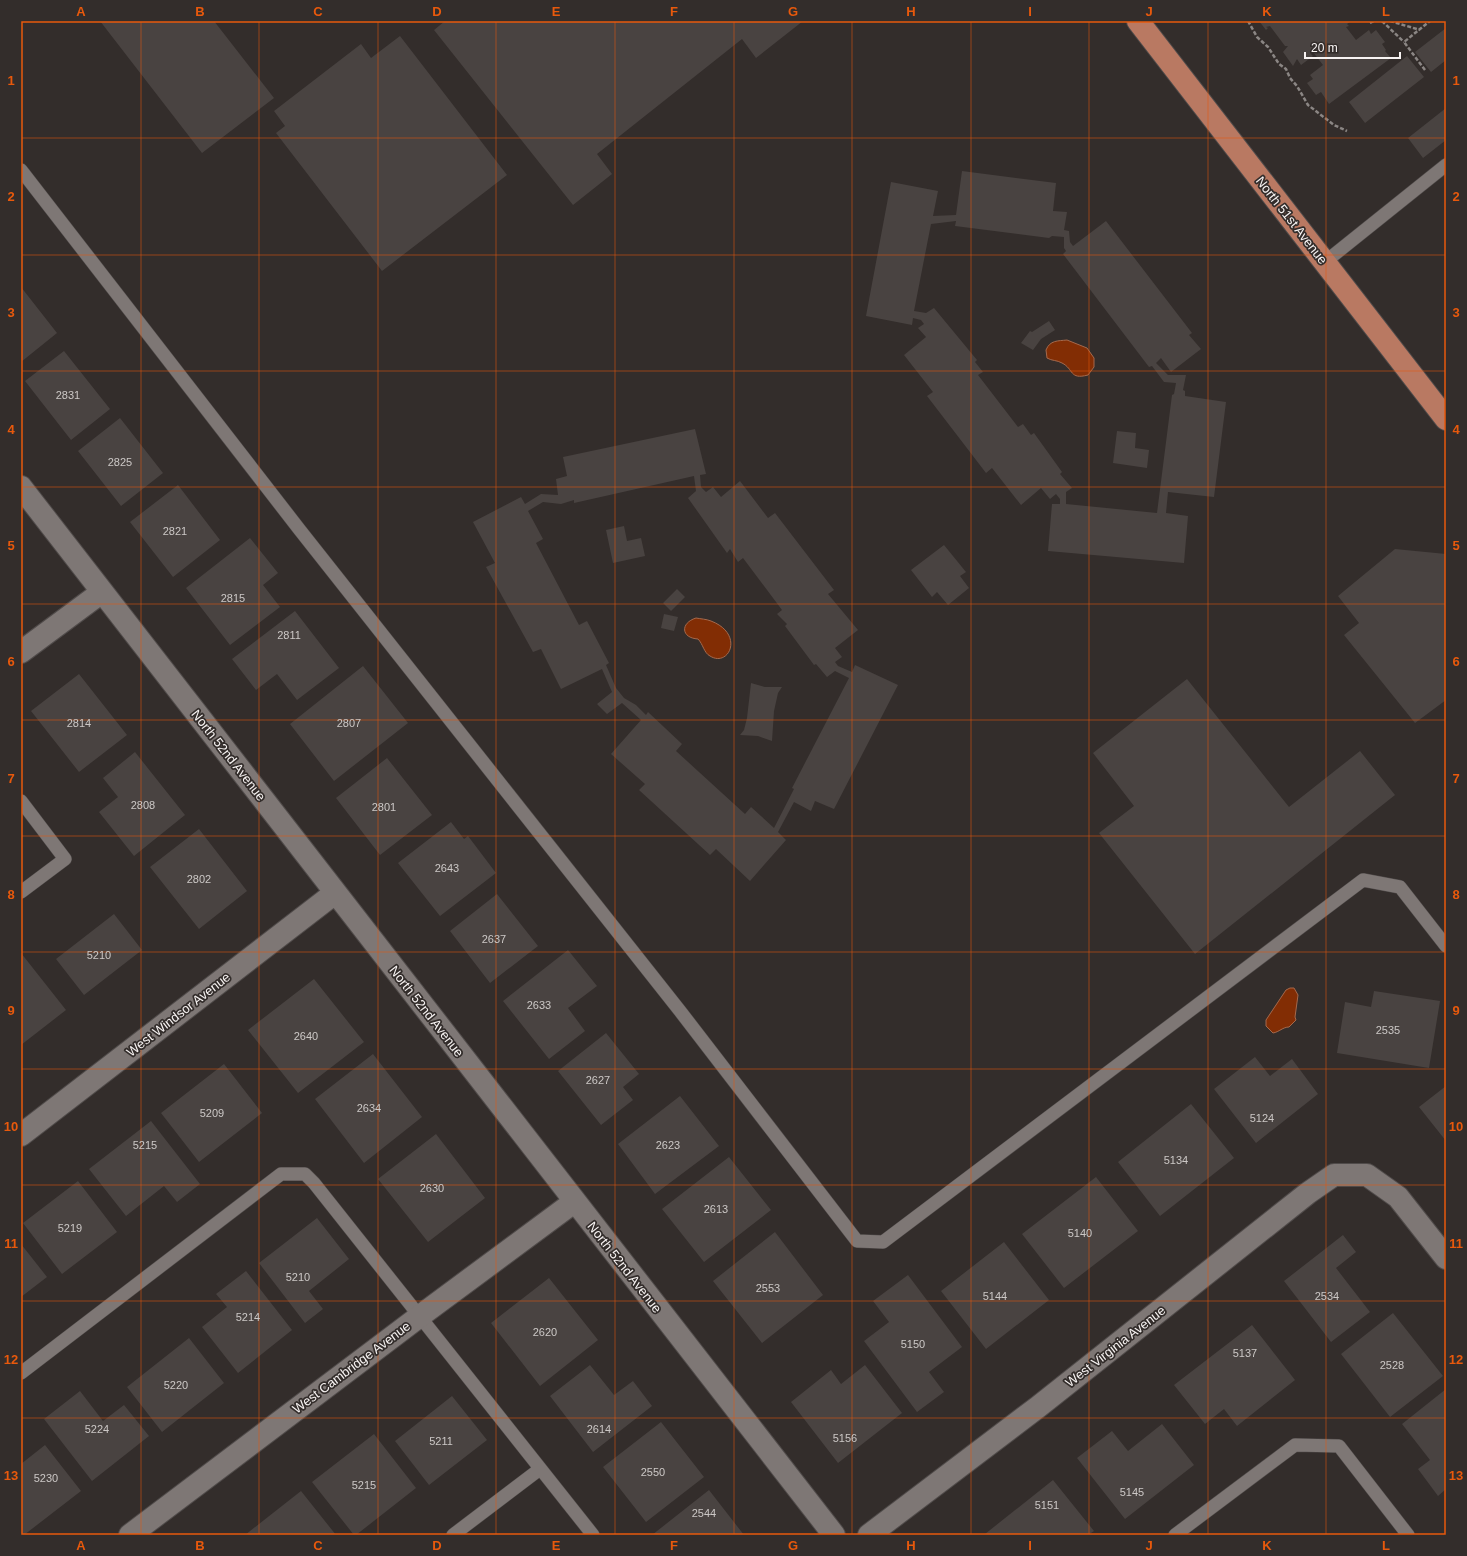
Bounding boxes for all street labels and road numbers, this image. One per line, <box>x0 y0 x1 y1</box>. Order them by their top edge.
street label: North 51st Avenue <box>1253 174 1330 267</box>
street label: North 52nd Avenue <box>189 707 269 804</box>
street label: North 52nd Avenue <box>387 963 467 1060</box>
street label: West Windsor Avenue <box>123 969 233 1060</box>
street label: North 52nd Avenue <box>585 1219 665 1316</box>
street label: West Virginia Avenue <box>1062 1303 1168 1390</box>
street label: West Cambridge Avenue <box>290 1318 413 1417</box>

